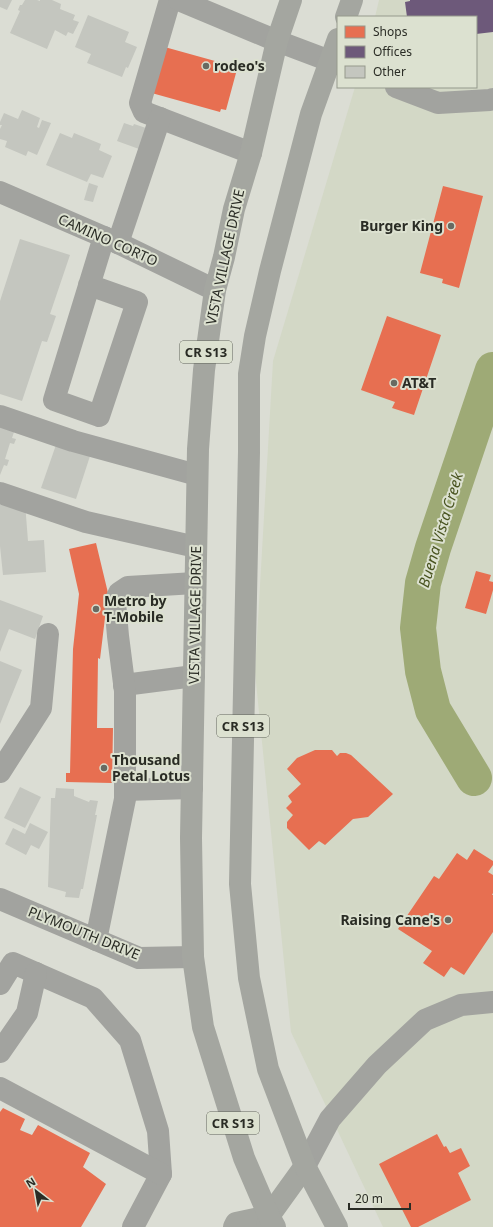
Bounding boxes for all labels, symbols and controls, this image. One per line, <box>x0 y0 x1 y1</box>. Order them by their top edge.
legend <box>337 16 477 88</box>
text: Shops <box>373 23 408 40</box>
text: Offices <box>373 43 412 60</box>
place label: rodeo's <box>214 56 265 75</box>
marker: rodeo's <box>201 61 211 71</box>
text: Other <box>373 63 406 80</box>
street label: VISTA VILLAGE DRIVE <box>201 187 248 326</box>
street label: CAMINO CORTO <box>55 209 161 270</box>
place label: Burger King <box>360 216 443 235</box>
marker: Burger King <box>446 221 456 231</box>
road number: CR S13 <box>180 341 232 363</box>
place label: AT&T <box>402 373 436 392</box>
marker: AT&T <box>389 378 399 388</box>
water label: Buena Vista Creek <box>413 469 467 590</box>
street label: VISTA VILLAGE DRIVE <box>184 546 205 684</box>
place label: Metro by T-Mobile <box>104 591 167 626</box>
marker: Metro by T-Mobile <box>91 604 101 614</box>
road number: CR S13 <box>217 715 269 737</box>
place label: Thousand Petal Lotus <box>112 750 190 785</box>
marker: Thousand Petal Lotus <box>99 763 109 773</box>
street label: PLYMOUTH DRIVE <box>26 901 143 964</box>
place label: Raising Cane's <box>340 910 440 929</box>
marker: Raising Cane's <box>443 915 453 925</box>
road number: CR S13 <box>207 1112 259 1134</box>
north arrow <box>16 1171 56 1211</box>
text: N <box>23 1173 38 1191</box>
scale bar <box>349 1185 410 1211</box>
text: 20 m <box>355 1190 383 1207</box>

